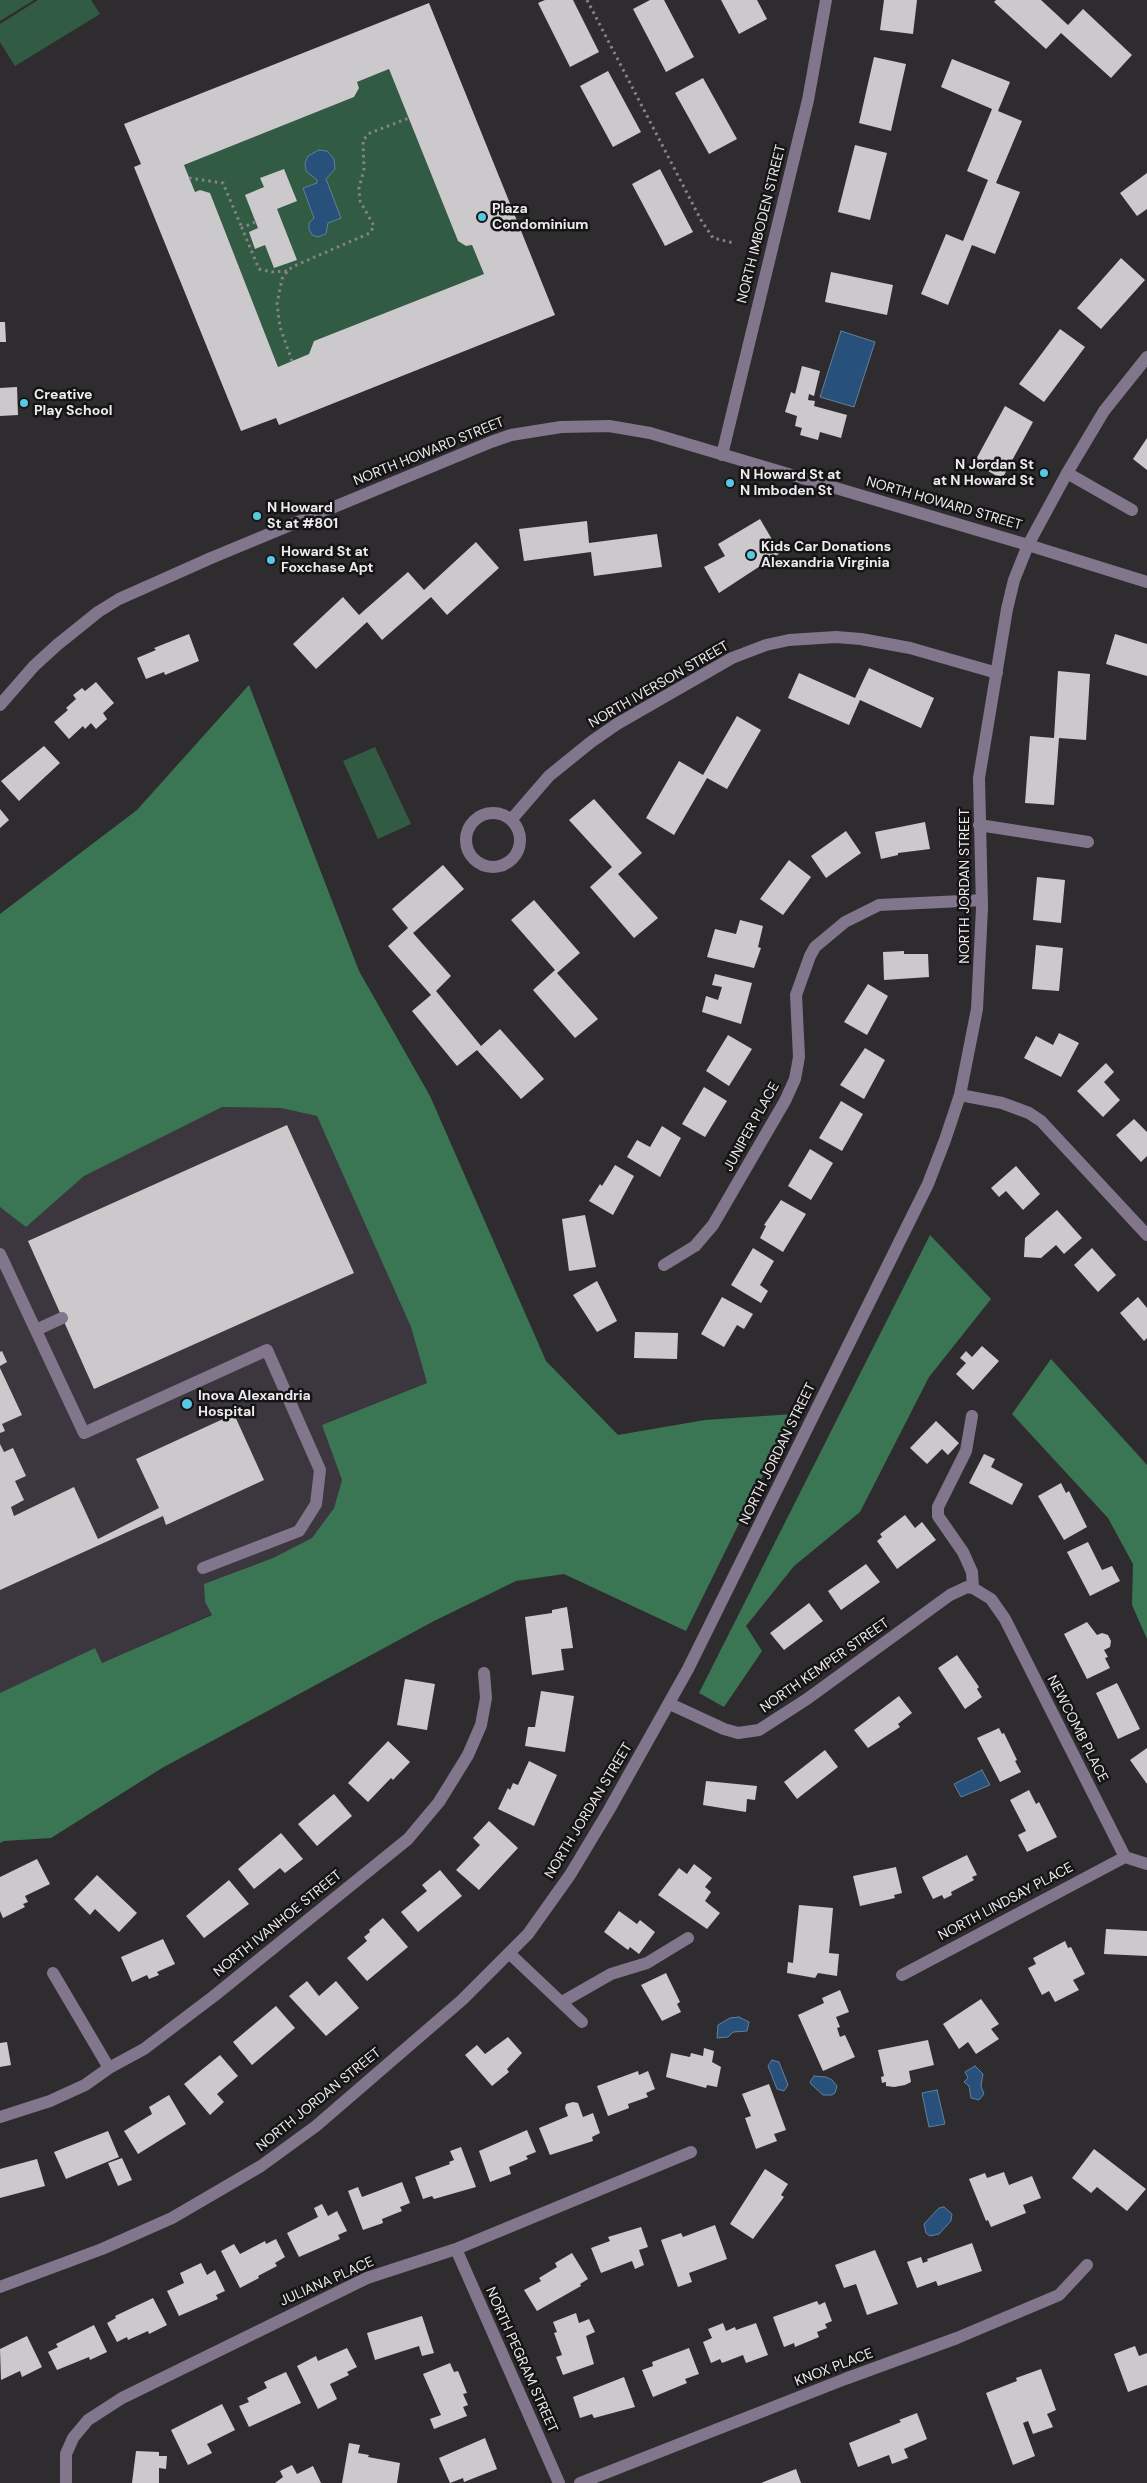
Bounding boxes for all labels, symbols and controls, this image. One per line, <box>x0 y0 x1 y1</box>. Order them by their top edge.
street label: NORTH IMBODEN STREET <box>734 143 790 305</box>
place label: Plaza Condominium <box>492 201 589 233</box>
marker: Plaza Condominium <box>476 211 488 223</box>
place label: Creative Play School <box>34 387 112 420</box>
marker: Creative Play School <box>18 397 30 409</box>
street label: NORTH HOWARD STREET <box>351 414 507 490</box>
place label: N Jordan St at N Howard St <box>933 457 1034 490</box>
place label: N Howard St at N Imboden St <box>740 467 841 500</box>
marker: N Jordan St at N Howard St <box>1038 467 1050 479</box>
street label: NORTH HOWARD STREET <box>864 474 1024 534</box>
marker: N Howard St at N Imboden St <box>724 477 736 489</box>
place label: N Howard St at #801 <box>267 500 338 532</box>
marker: N Howard St at #801 <box>251 510 263 522</box>
place label: Kids Car Donations Alexandria Virginia <box>761 539 891 572</box>
place label: Howard St at Foxchase Apt <box>281 544 374 576</box>
marker: Kids Car Donations Alexandria Virginia <box>745 549 757 561</box>
marker: Howard St at Foxchase Apt <box>265 554 277 566</box>
street label: NORTH IVERSON STREET <box>586 638 732 732</box>
street label: NORTH JORDAN STREET <box>957 808 973 964</box>
street label: JUNIPER PLACE <box>721 1079 783 1175</box>
street label: NORTH JORDAN STREET <box>736 1380 820 1528</box>
place label: Inova Alexandria Hospital <box>198 1388 311 1420</box>
marker: Inova Alexandria Hospital <box>180 1397 194 1411</box>
street label: NORTH KEMPER STREET <box>757 1615 893 1717</box>
street label: NEWCOMB PLACE <box>1043 1673 1111 1785</box>
street label: NORTH JORDAN STREET <box>542 1740 636 1882</box>
street label: NORTH LINDSAY PLACE <box>936 1859 1076 1945</box>
street label: NORTH IVANHOE STREET <box>211 1867 345 1981</box>
street label: NORTH JORDAN STREET <box>253 2045 385 2155</box>
street label: JULIANA PLACE <box>277 2254 377 2310</box>
street label: NORTH PEGRAM STREET <box>481 2285 561 2435</box>
street label: KNOX PLACE <box>793 2345 875 2391</box>

